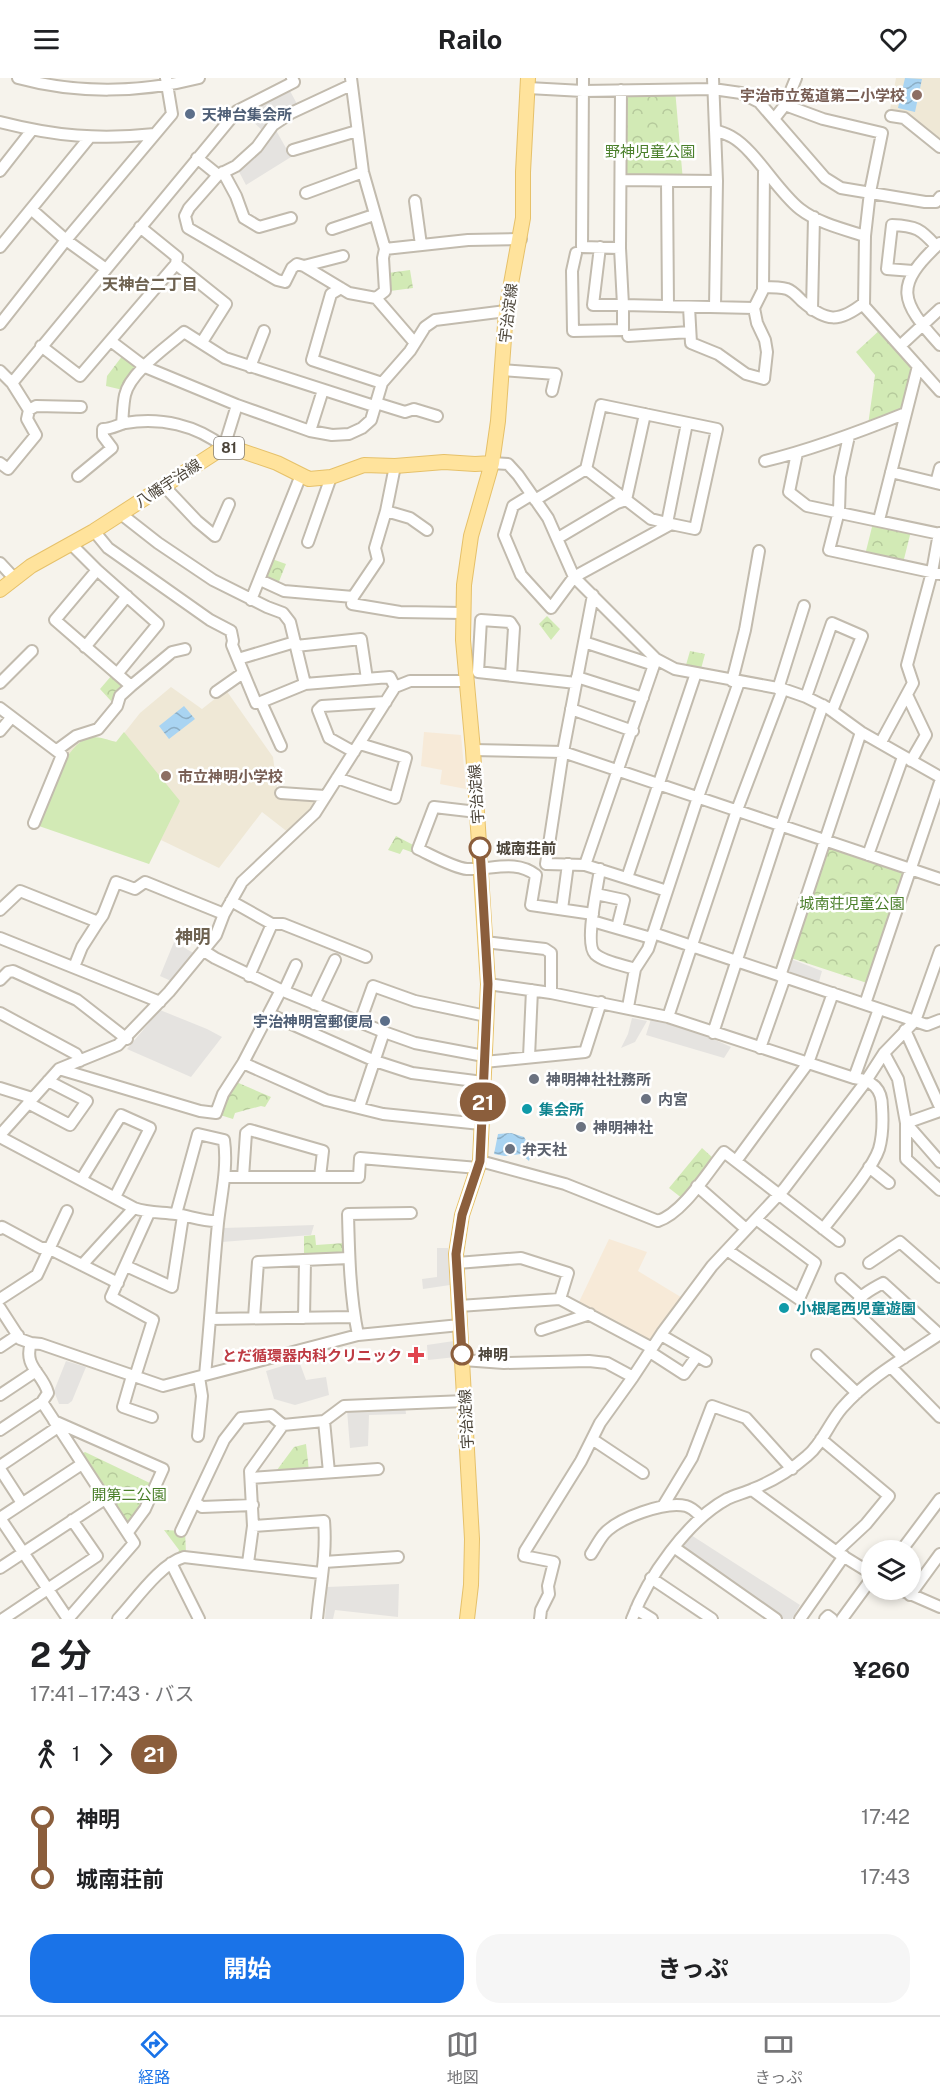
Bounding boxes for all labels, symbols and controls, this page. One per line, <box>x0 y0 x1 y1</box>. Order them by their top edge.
icon: menu <box>30 23 63 56</box>
text: Railo <box>438 23 502 55</box>
icon: heart <box>877 23 910 56</box>
place label: 宇治市立菟道第二小学校 <box>740 87 905 104</box>
marker: 宇治市立菟道第二小学校 <box>910 88 924 102</box>
place label: 天神台集会所 <box>202 106 292 123</box>
marker: 天神台集会所 <box>183 107 197 121</box>
park label: 野神児童公園 <box>605 143 695 160</box>
district label: 天神台二丁目 <box>102 275 198 294</box>
street label: 宇治淀線 <box>496 282 520 344</box>
road number: 81 <box>214 437 244 459</box>
street label: 八幡宇治線 <box>132 455 204 511</box>
street label: 宇治淀線 <box>465 763 487 825</box>
place label: 市立神明小学校 <box>178 768 283 785</box>
marker: 市立神明小学校 <box>159 769 173 783</box>
marker: 城南荘前 <box>469 837 491 859</box>
place label: 城南荘前 <box>496 840 556 857</box>
park label: 城南荘児童公園 <box>799 895 905 912</box>
district label: 神明 <box>175 926 211 947</box>
place label: 宇治神明宮郵便局 <box>253 1013 373 1030</box>
marker: 宇治神明宮郵便局 <box>378 1014 392 1028</box>
place label: 神明神社社務所 <box>545 1071 651 1088</box>
marker: 神明神社社務所 <box>527 1072 541 1086</box>
line badge: 21 <box>456 1082 510 1122</box>
text: 21 <box>472 1090 494 1115</box>
place label: 内宮 <box>658 1091 688 1108</box>
marker: 内宮 <box>639 1092 653 1106</box>
place label: 集会所 <box>538 1101 584 1118</box>
marker: 集会所 <box>520 1102 534 1116</box>
place label: 神明神社 <box>592 1119 653 1136</box>
marker: 神明神社 <box>574 1120 588 1134</box>
place label: 弁天社 <box>522 1141 567 1158</box>
marker: 弁天社 <box>503 1142 517 1156</box>
place label: 小根尾西児童遊園 <box>796 1300 916 1317</box>
marker: 小根尾西児童遊園 <box>777 1301 791 1315</box>
marker: 神明 <box>451 1343 473 1365</box>
marker: とだ循環器内科クリニック <box>407 1346 425 1364</box>
place label: 神明 <box>477 1346 508 1363</box>
place label: とだ循環器内科クリニック <box>222 1347 402 1364</box>
street label: 宇治淀線 <box>456 1389 476 1449</box>
park label: 開第二公園 <box>91 1486 167 1503</box>
map controls <box>861 1540 921 1600</box>
button: layers <box>861 1540 921 1600</box>
text: 2 分 <box>30 1636 91 1674</box>
text: ¥260 <box>853 1657 910 1683</box>
text: 17:41 – 17:43 · バス <box>30 1682 194 1706</box>
icon: walk <box>30 1738 63 1771</box>
icon: forward <box>89 1738 122 1771</box>
text: 1 <box>72 1742 80 1766</box>
text: 21 <box>143 1742 165 1767</box>
text: 17:42 <box>861 1805 910 1829</box>
text: 神明 <box>76 1806 120 1832</box>
text: 17:43 <box>860 1865 910 1889</box>
text: 城南荘前 <box>76 1866 164 1892</box>
button: 開始 <box>30 1934 464 2003</box>
button: きっぷ <box>476 1934 910 2003</box>
tab: 経路 <box>138 2028 171 2088</box>
tab: 地図 <box>446 2028 479 2088</box>
tab: きっぷ <box>755 2028 802 2088</box>

